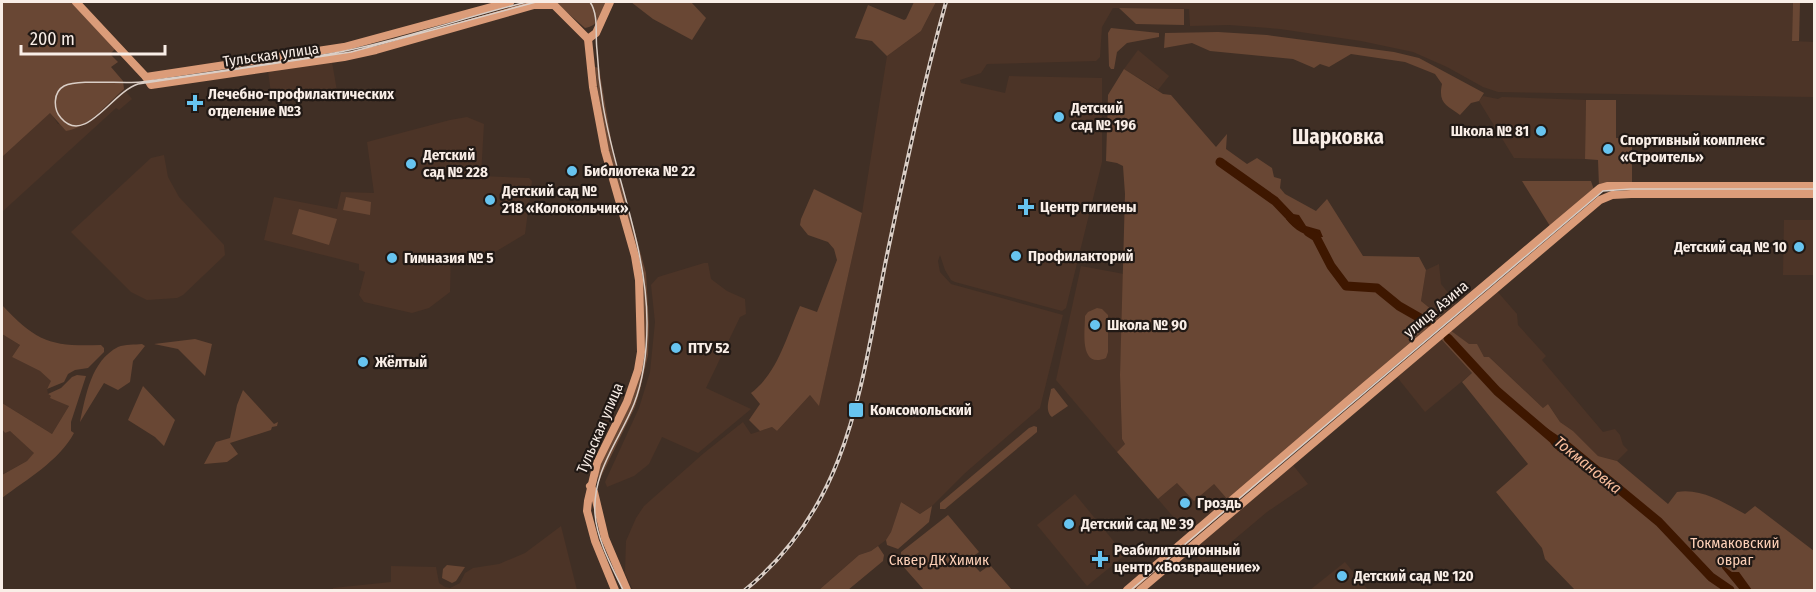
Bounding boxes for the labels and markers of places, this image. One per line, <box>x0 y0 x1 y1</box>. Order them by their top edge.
place label: Лечебно-профилактических отделение №3 <box>208 85 395 120</box>
marker: Лечебно-профилактических отделение №3 <box>186 94 204 112</box>
place label: Детский сад № 196 <box>1070 99 1136 134</box>
marker: Детский сад № 196 <box>1052 110 1066 124</box>
place label: Школа № 81 <box>1451 122 1529 140</box>
marker: Школа № 81 <box>1534 124 1548 138</box>
place label: Спортивный комплекс «Строитель» <box>1620 131 1765 166</box>
marker: Спортивный комплекс «Строитель» <box>1601 142 1615 156</box>
place label: Детский сад № 228 <box>422 146 488 181</box>
marker: Детский сад № 228 <box>404 157 418 171</box>
place label: Библиотека № 22 <box>584 162 695 180</box>
marker: Библиотека № 22 <box>565 164 579 178</box>
place label: Детский сад № 218 «Колокольчик» <box>501 182 629 217</box>
marker: Детский сад № 218 «Колокольчик» <box>483 193 497 207</box>
marker: Центр гигиены <box>1017 198 1035 216</box>
place label: Центр гигиены <box>1040 198 1136 216</box>
place label: Детский сад № 10 <box>1673 238 1787 256</box>
marker: Детский сад № 10 <box>1792 240 1806 254</box>
place label: Профилакторий <box>1028 247 1134 265</box>
place label: Гимназия № 5 <box>404 249 494 267</box>
marker: Профилакторий <box>1009 249 1023 263</box>
marker: Гимназия № 5 <box>385 251 399 265</box>
place label: Школа № 90 <box>1107 316 1187 334</box>
marker: Школа № 90 <box>1088 318 1102 332</box>
place label: ПТУ 52 <box>688 339 730 357</box>
marker: ПТУ 52 <box>669 341 683 355</box>
place label: Жёлтый <box>374 353 427 371</box>
marker: Жёлтый <box>356 355 370 369</box>
marker: Комсомольский <box>847 401 865 419</box>
place label: Комсомольский <box>870 401 972 419</box>
place label: Гроздь <box>1197 494 1241 512</box>
marker: Гроздь <box>1178 496 1192 510</box>
place label: Детский сад № 39 <box>1080 515 1194 533</box>
marker: Детский сад № 39 <box>1062 517 1076 531</box>
place label: Реабилитационный центр «Возвращение» <box>1114 541 1261 576</box>
marker: Реабилитационный центр «Возвращение» <box>1091 550 1109 568</box>
place label: Детский сад № 120 <box>1353 567 1474 585</box>
marker: Детский сад № 120 <box>1335 569 1349 583</box>

